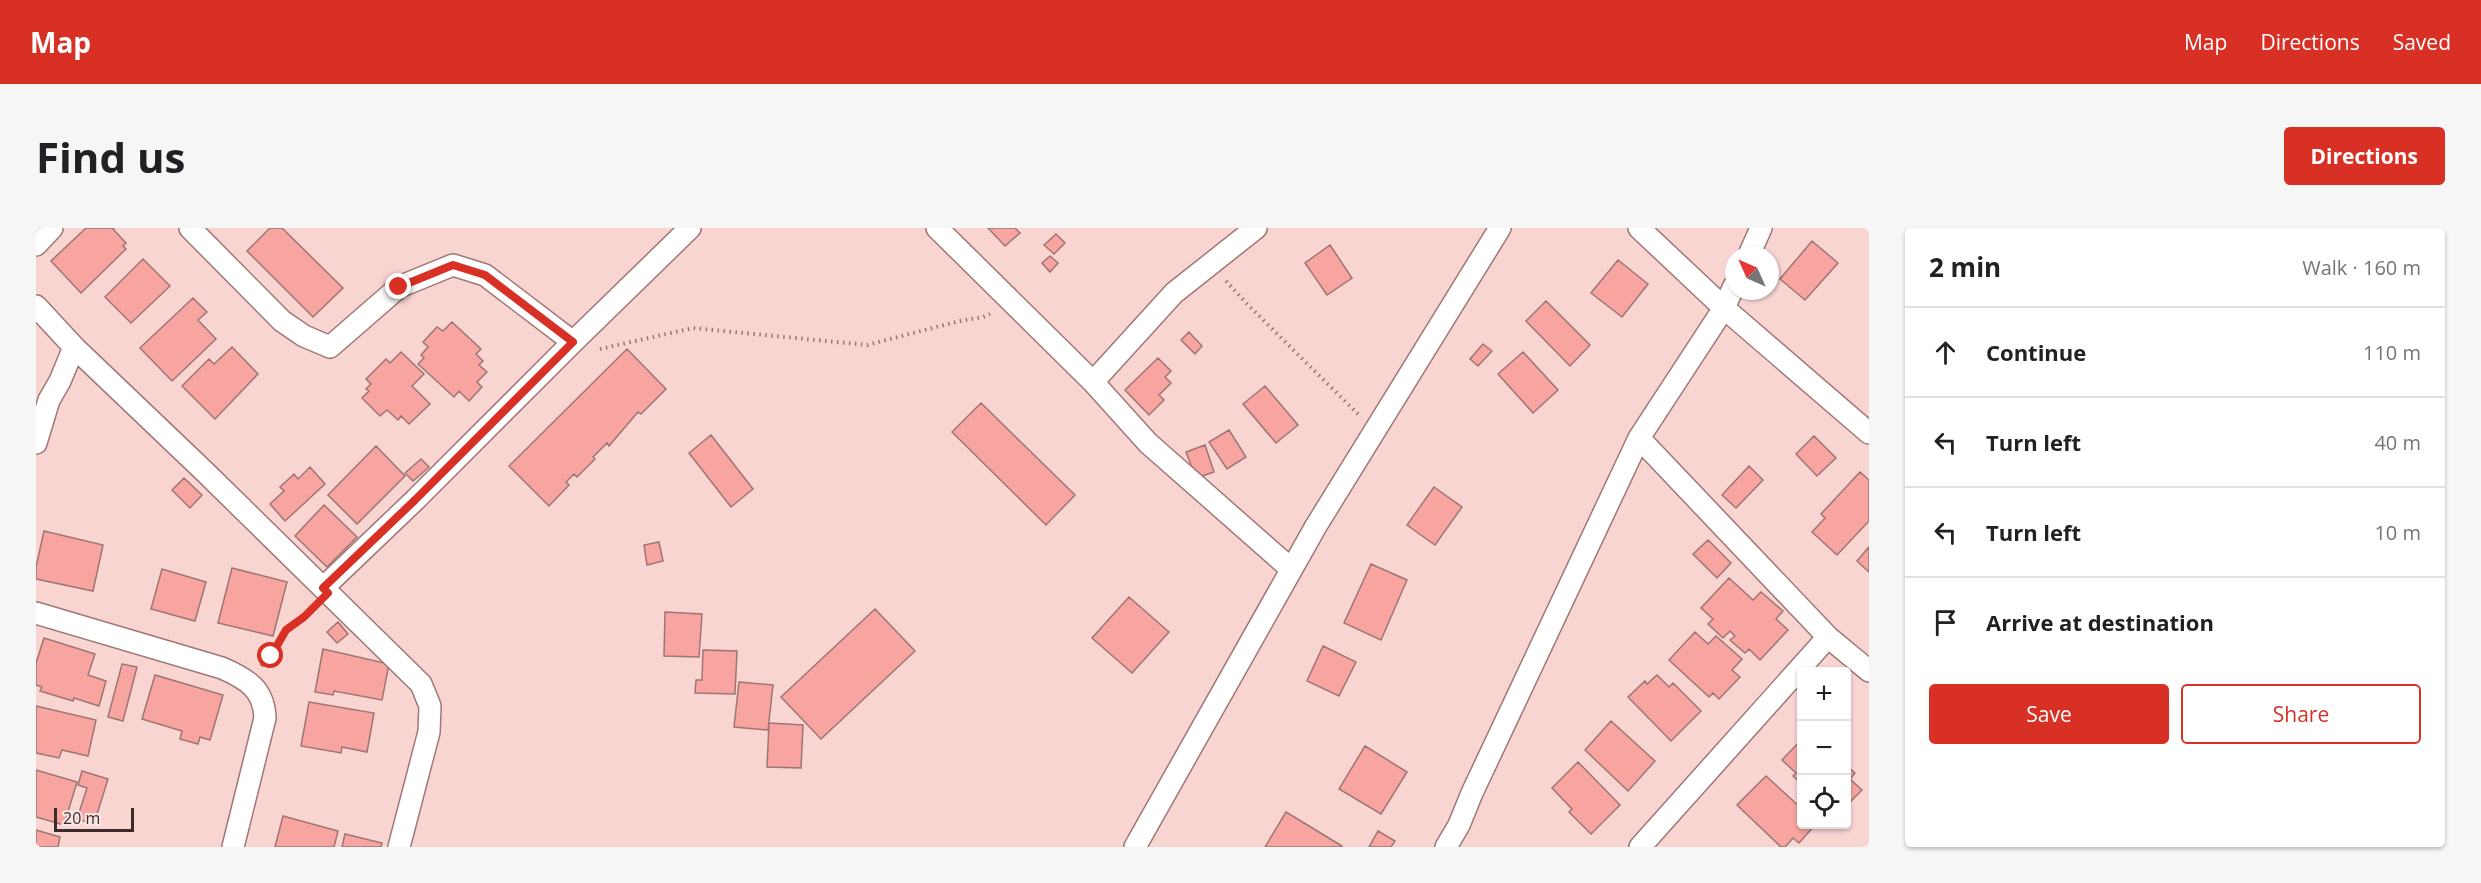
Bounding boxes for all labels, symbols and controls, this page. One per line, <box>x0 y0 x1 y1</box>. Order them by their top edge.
text: Map <box>30 23 91 61</box>
text: Map <box>2184 28 2227 56</box>
text: Directions <box>2260 28 2360 56</box>
text: Saved <box>2393 28 2451 56</box>
button: Directions <box>2284 127 2445 185</box>
text: Find us <box>36 128 185 185</box>
north arrow <box>1725 246 1779 300</box>
text: 2 min <box>1929 249 2001 285</box>
text: Walk · 160 m <box>2302 254 2421 281</box>
route end <box>385 273 411 299</box>
icon: ahead <box>1929 336 1962 369</box>
text: Continue <box>1986 337 2086 367</box>
text: 110 m <box>2363 339 2421 366</box>
icon: left <box>1929 426 1962 459</box>
text: Turn left <box>1986 427 2081 457</box>
text: 40 m <box>2374 429 2421 456</box>
icon: left <box>1929 516 1962 549</box>
text: Turn left <box>1986 517 2081 547</box>
text: 10 m <box>2374 519 2421 546</box>
icon: arrive <box>1929 606 1962 639</box>
text: Arrive at destination <box>1986 607 2214 637</box>
route start <box>257 642 283 668</box>
map controls <box>1797 667 1851 829</box>
button: + <box>1797 667 1851 721</box>
button: Save <box>1929 684 2169 744</box>
button: Share <box>2181 684 2421 744</box>
button: − <box>1797 721 1851 775</box>
button: locate <box>1797 775 1851 829</box>
scale bar <box>54 805 134 832</box>
text: 20 m <box>63 807 100 829</box>

